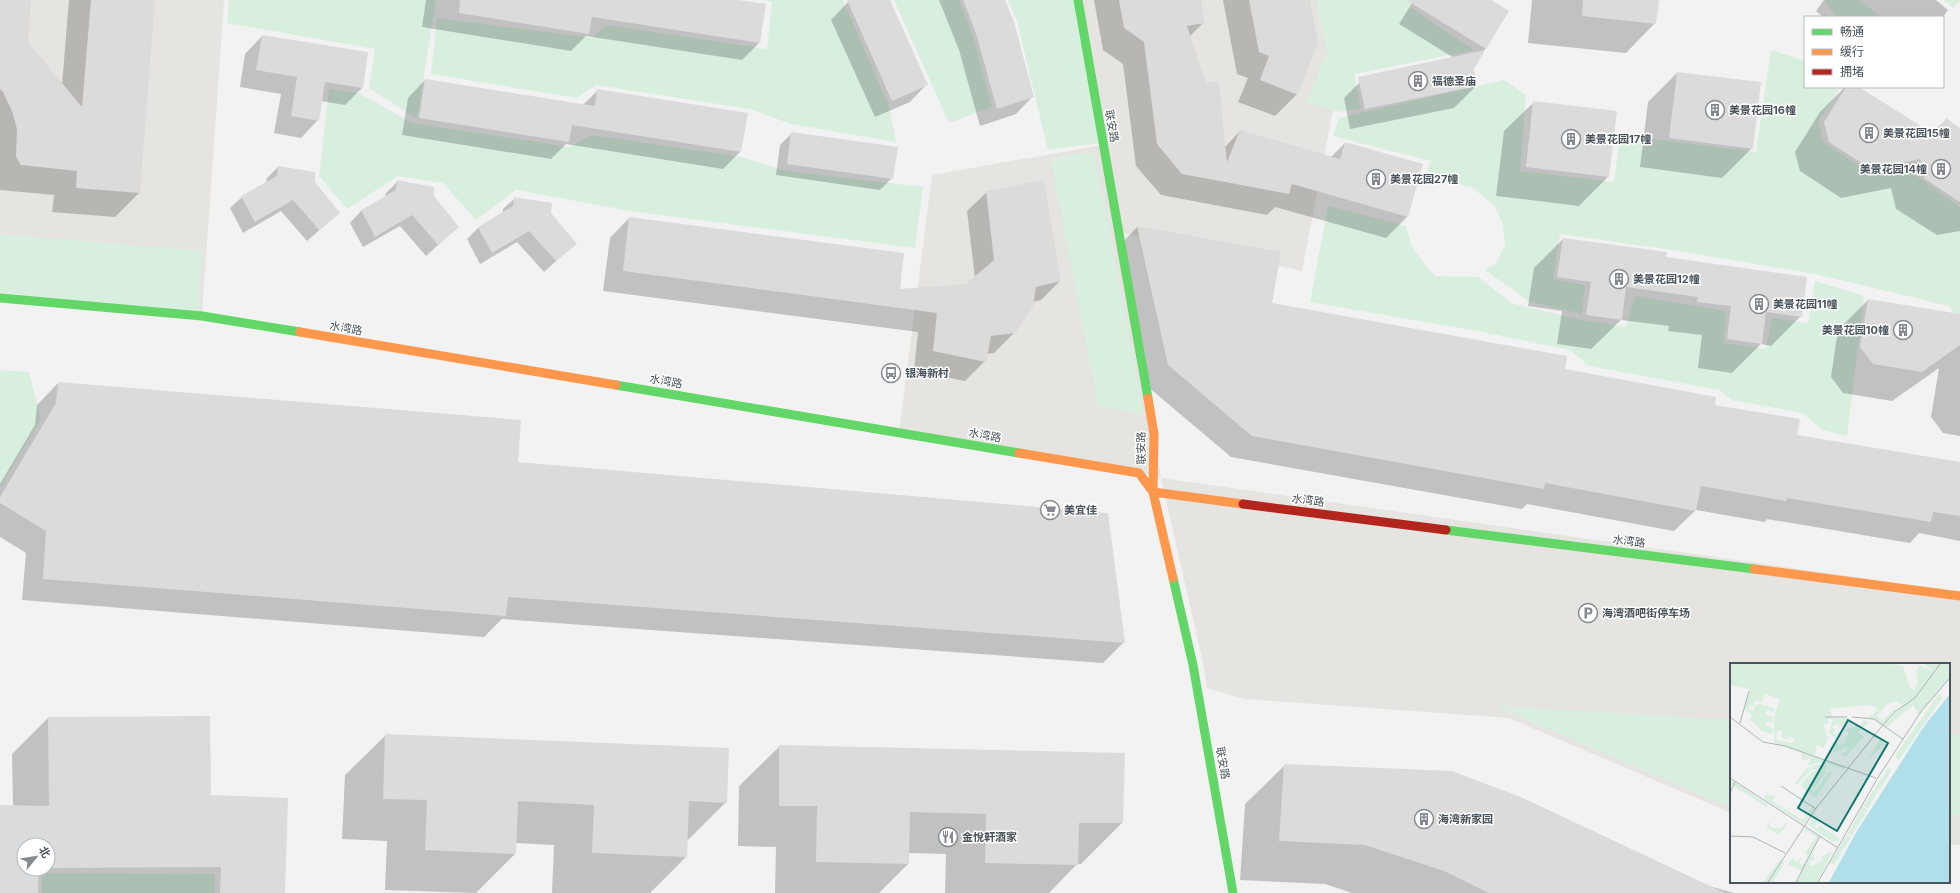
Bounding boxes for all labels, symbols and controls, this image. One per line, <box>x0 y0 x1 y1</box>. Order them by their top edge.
legend <box>1804 16 1944 88</box>
text: 畅通 <box>1840 24 1864 39</box>
text: 缓行 <box>1840 44 1864 59</box>
text: 拥堵 <box>1840 64 1864 79</box>
building icon: 福德圣庙 <box>1407 70 1429 92</box>
place label: 福德圣庙 <box>1432 74 1476 88</box>
building icon: 美景花园16幢 <box>1704 99 1726 121</box>
place label: 美景花园16幢 <box>1729 103 1796 117</box>
street label: 联安路 <box>1102 109 1122 143</box>
building icon: 美景花园15幢 <box>1858 122 1880 144</box>
place label: 美景花园15幢 <box>1883 126 1950 140</box>
building icon: 美景花园17幢 <box>1560 128 1582 150</box>
place label: 美景花园17幢 <box>1585 132 1651 146</box>
building icon: 美景花园14幢 <box>1930 158 1952 180</box>
place label: 美景花园14幢 <box>1860 162 1927 176</box>
building icon: 美景花园27幢 <box>1365 168 1387 190</box>
place label: 美景花园27幢 <box>1390 172 1458 186</box>
building icon: 美景花园12幢 <box>1608 268 1630 290</box>
place label: 美景花园12幢 <box>1633 272 1700 286</box>
building icon: 美景花园11幢 <box>1748 293 1770 315</box>
place label: 美景花园11幢 <box>1773 297 1838 311</box>
street label: 水湾路 <box>329 318 363 338</box>
building icon: 美景花园10幢 <box>1892 319 1914 341</box>
place label: 美景花园10幢 <box>1822 323 1889 337</box>
bus stop icon: 银海新村 <box>880 362 902 384</box>
place label: 银海新村 <box>905 366 949 380</box>
street label: 水湾路 <box>649 371 683 391</box>
street label: 水湾路 <box>968 425 1002 445</box>
street label: 联安路 <box>1134 431 1148 465</box>
street label: 水湾路 <box>1291 491 1325 509</box>
supermarket icon: 美宜佳 <box>1039 499 1061 521</box>
place label: 美宜佳 <box>1064 503 1097 517</box>
street label: 水湾路 <box>1612 532 1646 550</box>
parking icon: 海湾酒吧街停车场 <box>1577 602 1599 624</box>
place label: 海湾酒吧街停车场 <box>1602 606 1690 620</box>
inset map <box>1730 663 1950 883</box>
street label: 联安路 <box>1213 746 1233 780</box>
building icon: 海湾新家园 <box>1413 808 1435 830</box>
place label: 海湾新家园 <box>1438 812 1493 826</box>
restaurant icon: 金悅軒酒家 <box>937 826 959 848</box>
place label: 金悅軒酒家 <box>962 830 1017 844</box>
north arrow <box>16 837 56 877</box>
text: 北 <box>36 844 53 860</box>

